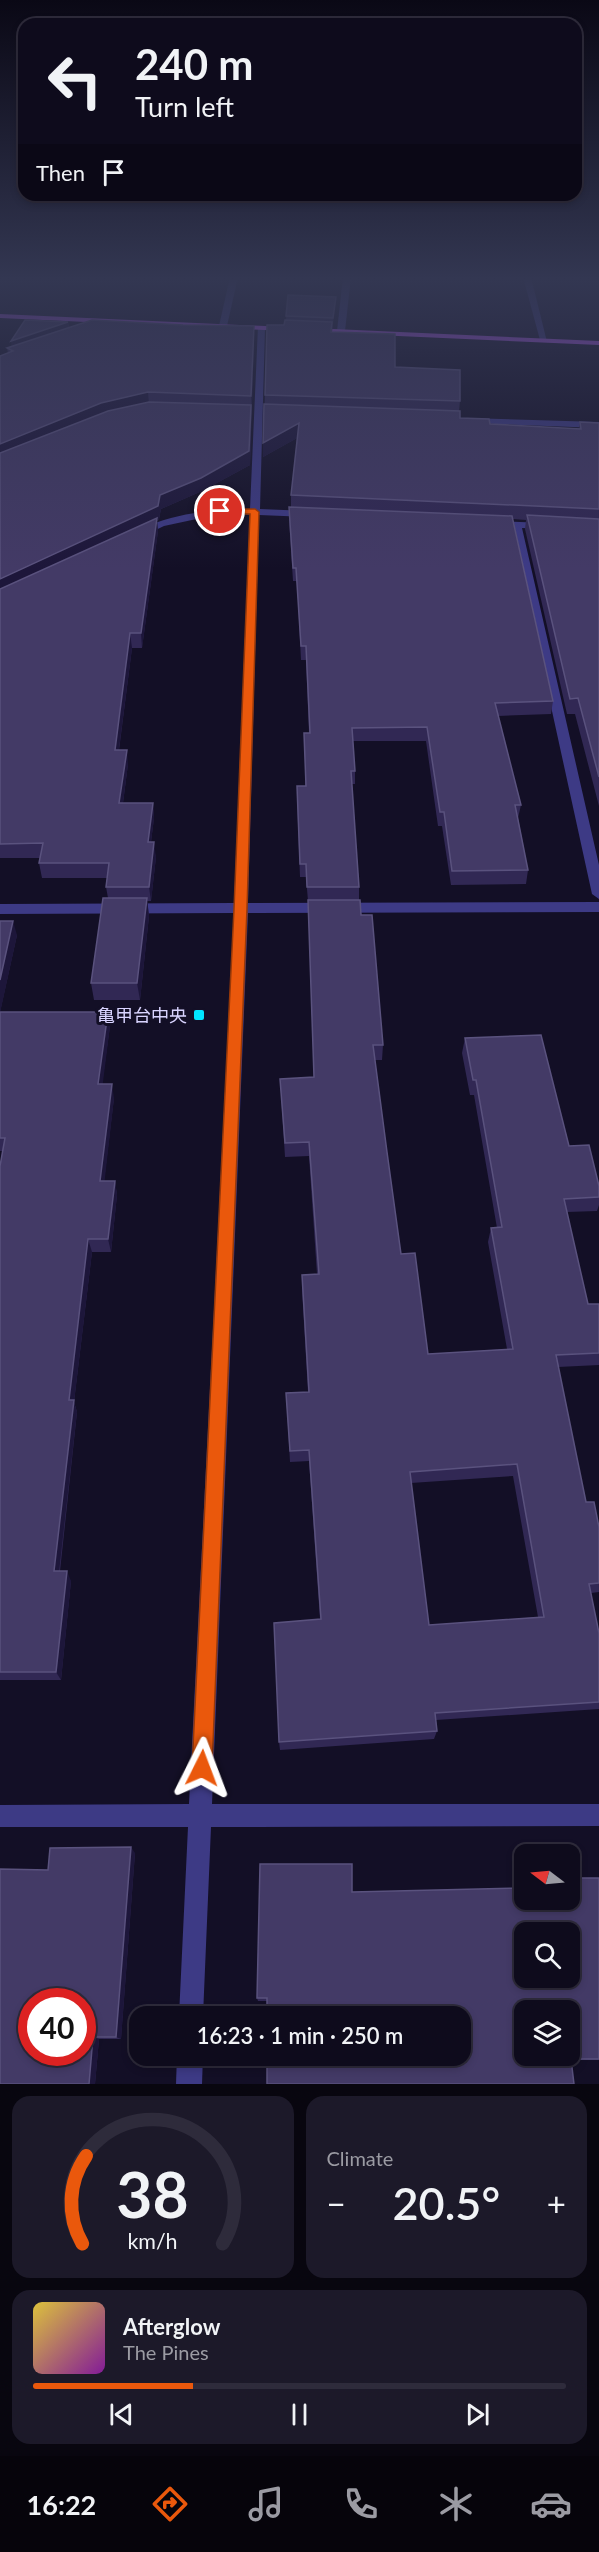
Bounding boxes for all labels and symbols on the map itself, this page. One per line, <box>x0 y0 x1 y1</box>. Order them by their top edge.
pin <box>194 485 245 536</box>
place label: 亀甲台中央 <box>97 1004 187 1026</box>
marker: 亀甲台中央 <box>192 1008 206 1022</box>
position arrow <box>170 1736 234 1800</box>
north arrow <box>514 1844 580 1910</box>
speed limit sign: 40 <box>18 1988 96 2066</box>

